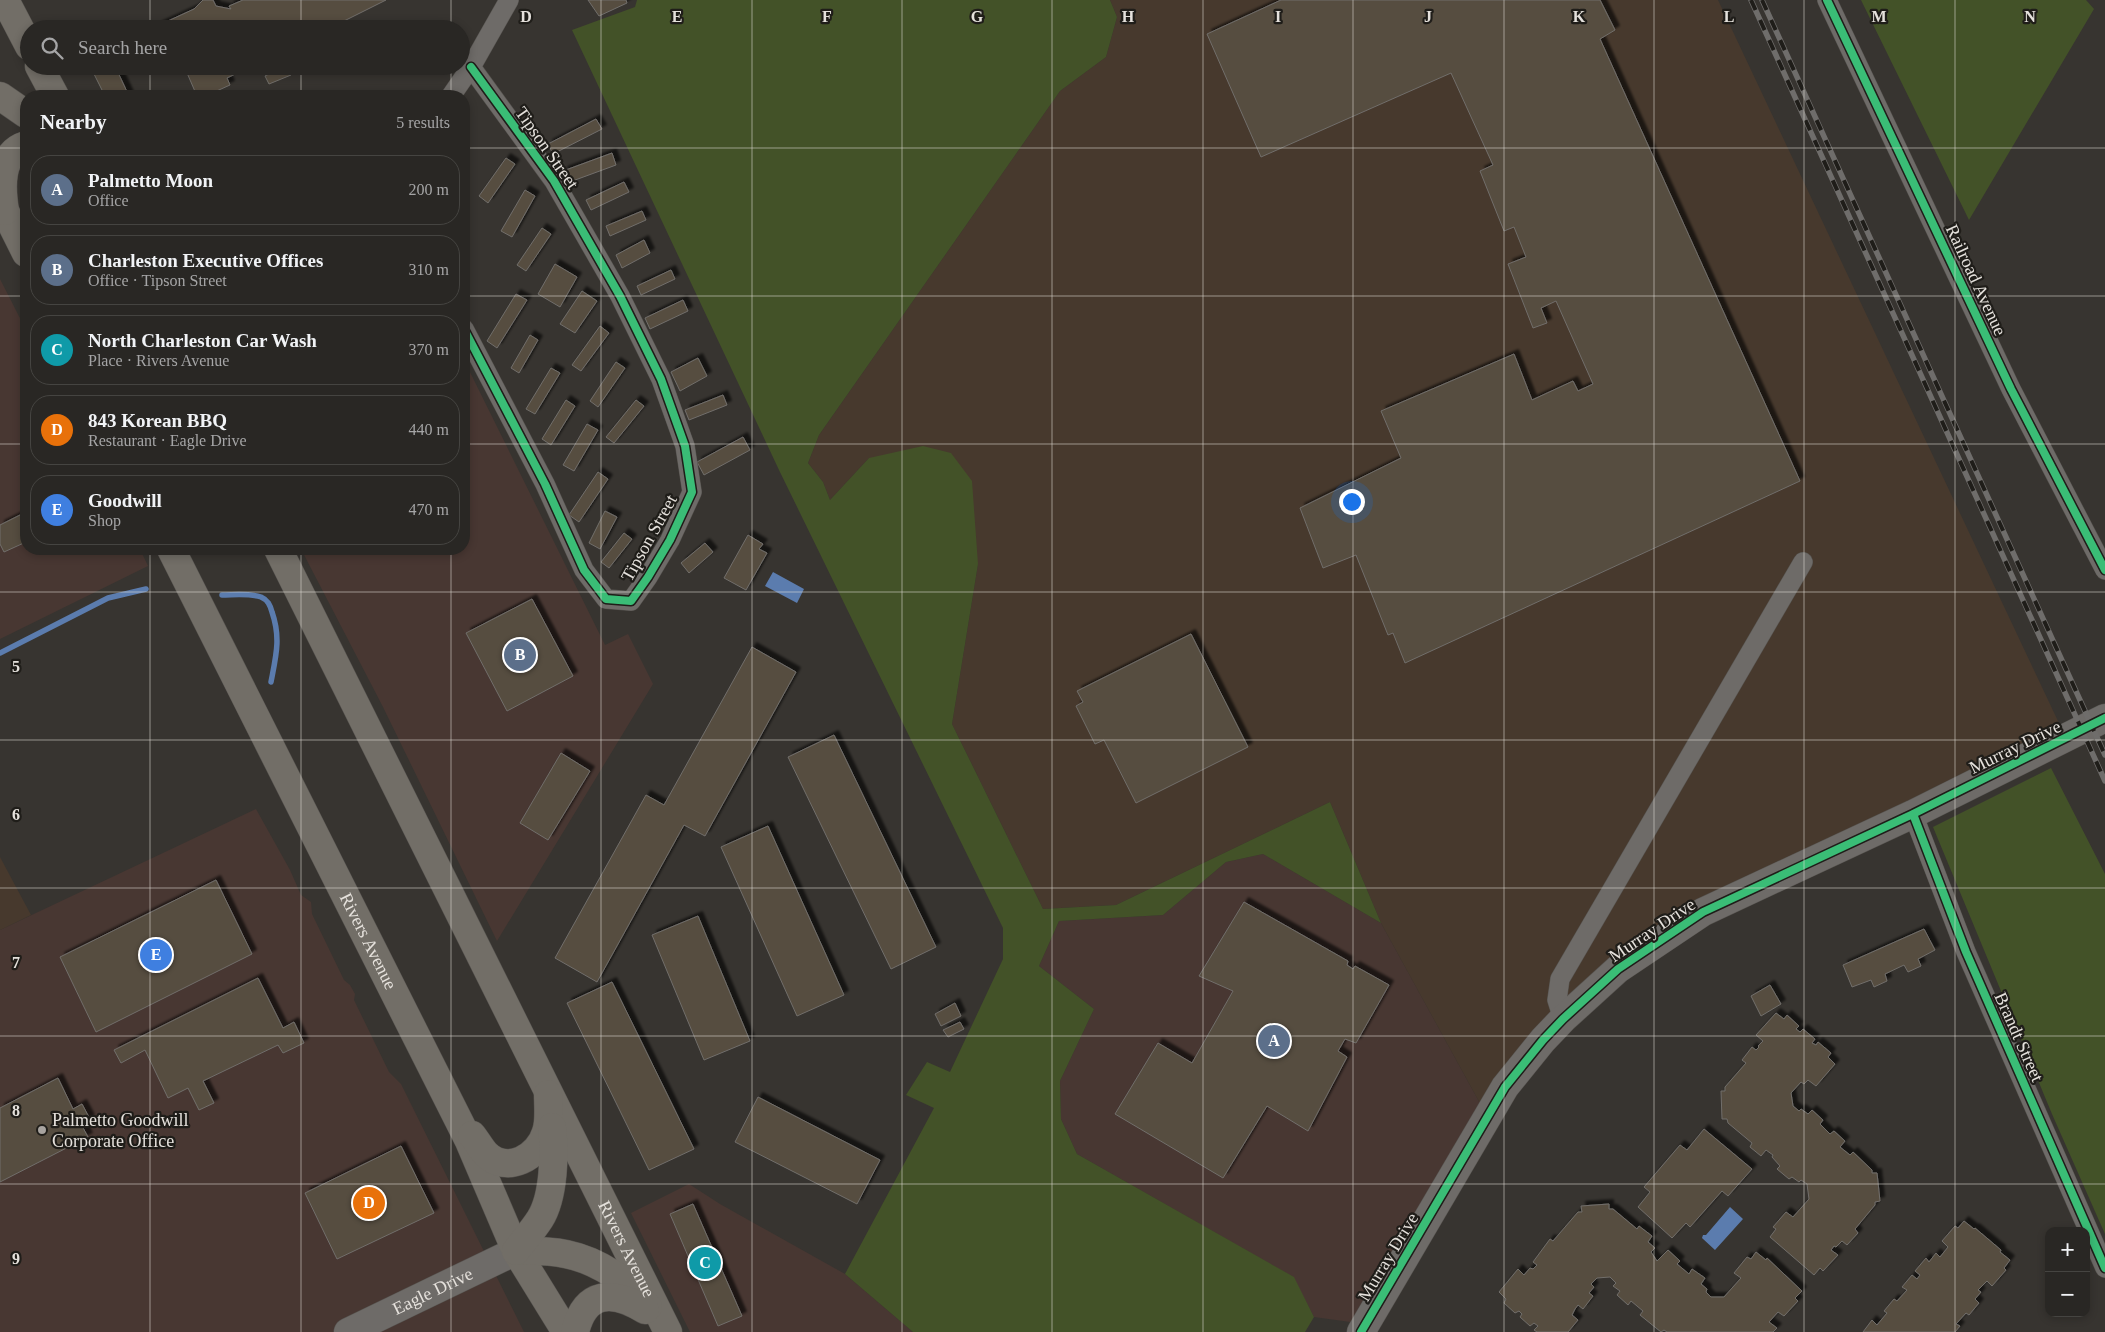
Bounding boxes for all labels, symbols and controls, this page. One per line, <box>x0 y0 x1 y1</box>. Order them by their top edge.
text: D <box>520 8 532 25</box>
text: E <box>672 8 682 25</box>
text: F <box>822 8 832 25</box>
text: G <box>971 8 984 25</box>
text: H <box>1122 8 1135 25</box>
text: I <box>1275 8 1281 25</box>
text: J <box>1424 8 1432 25</box>
text: K <box>1573 8 1586 25</box>
text: L <box>1724 8 1734 25</box>
text: M <box>1871 8 1887 25</box>
text: N <box>2024 8 2036 25</box>
search box <box>20 20 470 75</box>
icon: search <box>38 34 66 62</box>
text: Search here <box>78 37 167 58</box>
street label: Tipson Street <box>511 103 583 193</box>
text: Nearby <box>40 110 107 134</box>
text: 5 results <box>396 114 450 131</box>
text: Palmetto Moon <box>88 170 213 191</box>
text: A <box>51 181 63 198</box>
text: 200 m <box>409 181 449 198</box>
text: Office <box>88 192 129 209</box>
street label: Railroad Avenue <box>1942 221 2010 339</box>
text: Charleston Executive Offices <box>88 250 323 271</box>
text: B <box>52 261 62 278</box>
text: 310 m <box>409 261 449 278</box>
text: Office · Tipson Street <box>88 272 227 289</box>
text: North Charleston Car Wash <box>88 330 317 351</box>
text: C <box>51 341 63 358</box>
text: 370 m <box>409 341 449 358</box>
text: Place · Rivers Avenue <box>88 352 229 369</box>
text: 843 Korean BBQ <box>88 410 227 431</box>
text: D <box>51 421 63 438</box>
text: 440 m <box>409 421 449 438</box>
text: Restaurant · Eagle Drive <box>88 432 247 449</box>
your location <box>1339 489 1365 515</box>
text: Goodwill <box>88 490 162 511</box>
street label: Tipson Street <box>617 491 681 585</box>
text: E <box>52 501 62 518</box>
text: 470 m <box>409 501 449 518</box>
text: Shop <box>88 512 121 529</box>
pin: B <box>504 636 536 674</box>
text: 5 <box>12 658 20 675</box>
street label: Murray Drive <box>1966 716 2064 778</box>
text: 6 <box>12 806 20 823</box>
street label: Rivers Avenue <box>336 890 401 993</box>
street label: Murray Drive <box>1605 894 1699 966</box>
pin: E <box>140 936 172 974</box>
text: 7 <box>12 954 20 971</box>
street label: Brandt Street <box>1990 989 2048 1085</box>
pin: A <box>1258 1022 1290 1060</box>
text: 8 <box>12 1102 20 1119</box>
place label: Palmetto Goodwill Corporate Office <box>52 1110 189 1151</box>
marker: Palmetto Goodwill Corporate Office <box>36 1124 48 1136</box>
pin: D <box>353 1184 385 1222</box>
street label: Rivers Avenue <box>594 1197 659 1301</box>
street label: Murray Drive <box>1354 1209 1422 1305</box>
map controls <box>2045 1227 2090 1317</box>
button: + <box>2045 1227 2090 1272</box>
pin: C <box>689 1244 721 1282</box>
text: 9 <box>12 1250 20 1267</box>
street label: Eagle Drive <box>389 1263 476 1319</box>
button: − <box>2045 1272 2090 1317</box>

